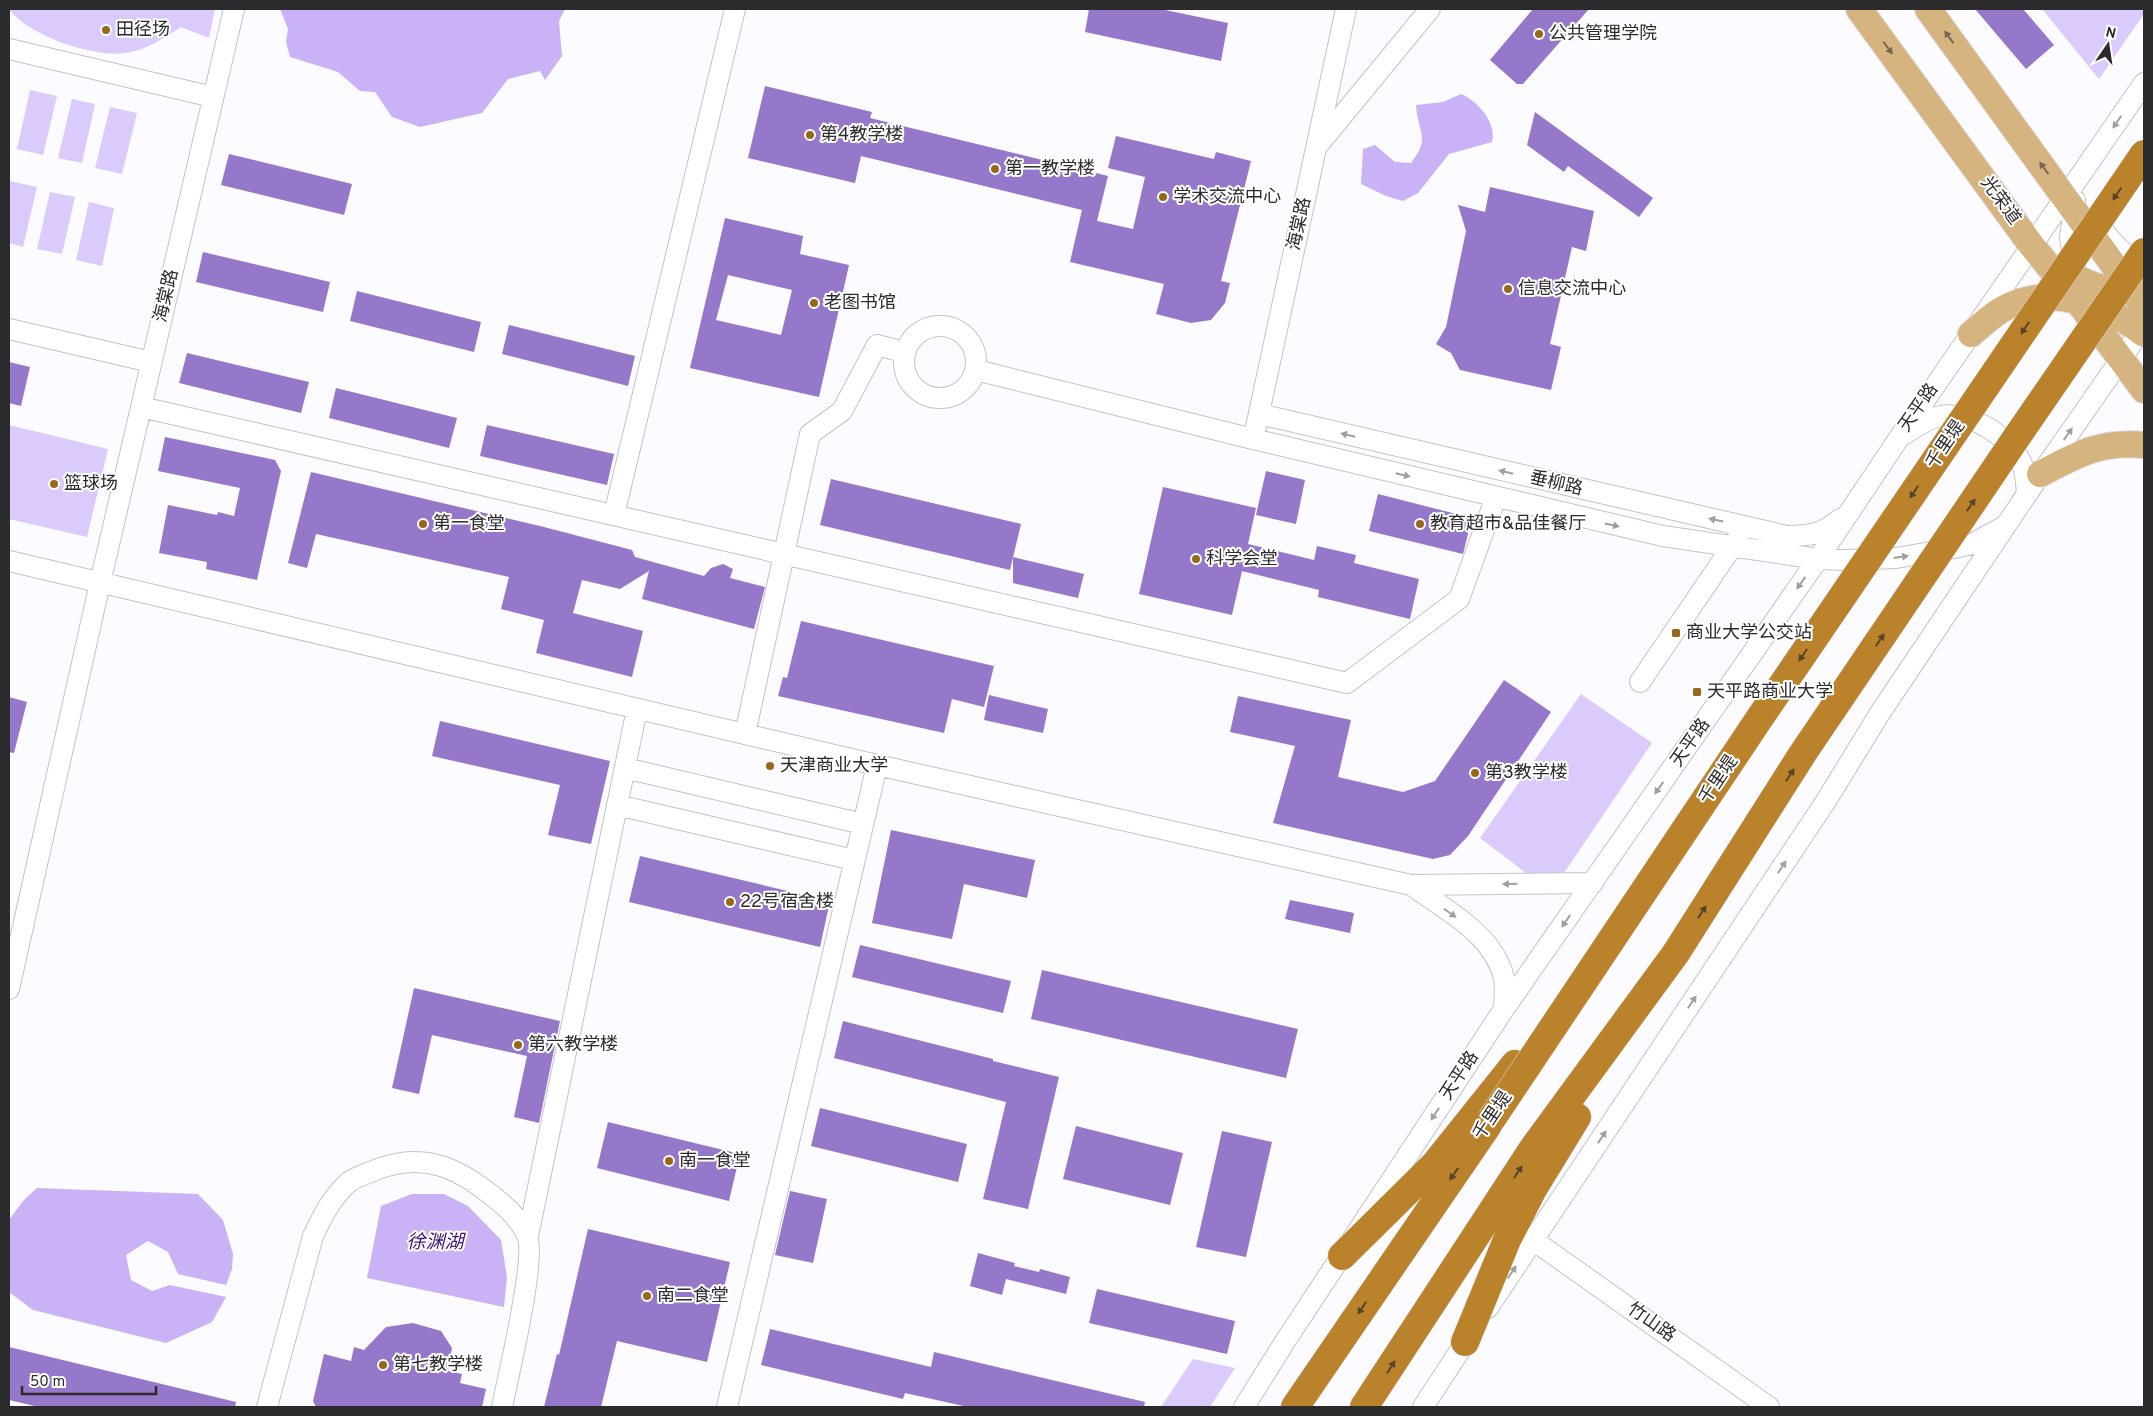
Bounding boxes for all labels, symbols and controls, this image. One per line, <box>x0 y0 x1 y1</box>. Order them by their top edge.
place label: 田径场 <box>116 19 170 42</box>
north arrow <box>2083 20 2133 70</box>
place label: 公共管理学院 <box>1549 23 1657 46</box>
marker: 田径场 <box>100 24 112 36</box>
text: N <box>2104 24 2117 43</box>
marker: 公共管理学院 <box>1533 28 1545 40</box>
one-way arrow <box>1944 30 1954 44</box>
one-way arrow <box>1883 41 1893 55</box>
one-way arrow <box>2112 115 2122 129</box>
place label: 第4教学楼 <box>820 124 903 147</box>
marker: 第4教学楼 <box>804 129 816 141</box>
place label: 第一教学楼 <box>1005 158 1095 181</box>
one-way arrow <box>2039 162 2050 175</box>
marker: 第一教学楼 <box>989 163 1001 175</box>
street label: 光荣道 <box>1975 172 2025 230</box>
place label: 学术交流中心 <box>1173 186 1281 209</box>
one-way arrow <box>2112 187 2122 201</box>
marker: 学术交流中心 <box>1157 191 1169 203</box>
street label: 海棠路 <box>1283 195 1317 253</box>
street label: 海棠路 <box>150 267 184 325</box>
place label: 信息交流中心 <box>1518 278 1626 301</box>
marker: 信息交流中心 <box>1502 283 1514 295</box>
place label: 老图书馆 <box>824 292 896 315</box>
marker: 老图书馆 <box>808 297 820 309</box>
one-way arrow <box>2021 322 2030 335</box>
street label: 天平路 <box>1894 379 1944 437</box>
street label: 千里堤 <box>1921 416 1971 474</box>
one-way arrow <box>2063 427 2073 441</box>
one-way arrow <box>1341 431 1356 439</box>
street label: 垂柳路 <box>1527 467 1585 501</box>
one-way arrow <box>1499 468 1514 476</box>
one-way arrow <box>1396 471 1411 479</box>
place label: 篮球场 <box>64 473 118 496</box>
marker: 篮球场 <box>48 478 60 490</box>
one-way arrow <box>1909 485 1919 498</box>
one-way arrow <box>1966 498 1975 512</box>
place label: 第一食堂 <box>433 513 505 536</box>
place label: 教育超市&品佳餐厅 <box>1430 513 1586 536</box>
one-way arrow <box>1708 516 1724 524</box>
marker: 第一食堂 <box>417 518 429 530</box>
marker: 教育超市&品佳餐厅 <box>1414 518 1426 530</box>
one-way arrow <box>1605 521 1620 529</box>
place label: 科学会堂 <box>1206 548 1278 571</box>
one-way arrow <box>1894 552 1910 560</box>
marker: 科学会堂 <box>1190 553 1202 565</box>
one-way arrow <box>1796 576 1806 589</box>
place label: 商业大学公交站 <box>1686 622 1812 645</box>
marker: 商业大学公交站 <box>1670 627 1682 639</box>
one-way arrow <box>1875 633 1885 646</box>
one-way arrow <box>1798 648 1808 662</box>
place label: 天平路商业大学 <box>1707 681 1833 704</box>
marker: 天平路商业大学 <box>1691 686 1703 698</box>
street label: 天平路 <box>1666 714 1716 772</box>
street label: 千里堤 <box>1694 751 1744 809</box>
place label: 天津商业大学 <box>780 755 888 778</box>
marker: 天津商业大学 <box>764 760 776 772</box>
place label: 第3教学楼 <box>1485 762 1568 785</box>
marker: 第3教学楼 <box>1469 767 1481 779</box>
one-way arrow <box>1785 768 1794 781</box>
one-way arrow <box>1654 781 1664 795</box>
one-way arrow <box>1777 860 1787 873</box>
one-way arrow <box>1501 880 1517 888</box>
place label: 22号宿舍楼 <box>740 891 834 914</box>
marker: 22号宿舍楼 <box>724 896 736 908</box>
one-way arrow <box>1697 905 1707 918</box>
one-way arrow <box>1443 908 1457 918</box>
one-way arrow <box>1561 915 1571 928</box>
one-way arrow <box>1687 995 1697 1009</box>
place label: 第六教学楼 <box>528 1034 618 1057</box>
marker: 第六教学楼 <box>512 1039 524 1051</box>
street label: 天平路 <box>1436 1047 1484 1105</box>
street label: 千里堤 <box>1468 1087 1518 1145</box>
one-way arrow <box>1430 1107 1440 1120</box>
one-way arrow <box>1597 1130 1606 1144</box>
place label: 南一食堂 <box>679 1150 751 1173</box>
marker: 南一食堂 <box>663 1155 675 1167</box>
one-way arrow <box>1513 1165 1523 1179</box>
one-way arrow <box>1449 1167 1459 1181</box>
water label: 徐渊湖 <box>406 1231 466 1255</box>
one-way arrow <box>1507 1266 1516 1279</box>
place label: 南二食堂 <box>657 1285 729 1308</box>
marker: 南二食堂 <box>641 1290 653 1302</box>
street label: 竹山路 <box>1622 1298 1680 1348</box>
one-way arrow <box>1357 1302 1367 1315</box>
place label: 第七教学楼 <box>393 1354 483 1377</box>
marker: 第七教学楼 <box>377 1359 389 1371</box>
one-way arrow <box>1386 1360 1395 1373</box>
scale bar <box>22 1364 156 1396</box>
text: 50 m <box>30 1373 65 1392</box>

